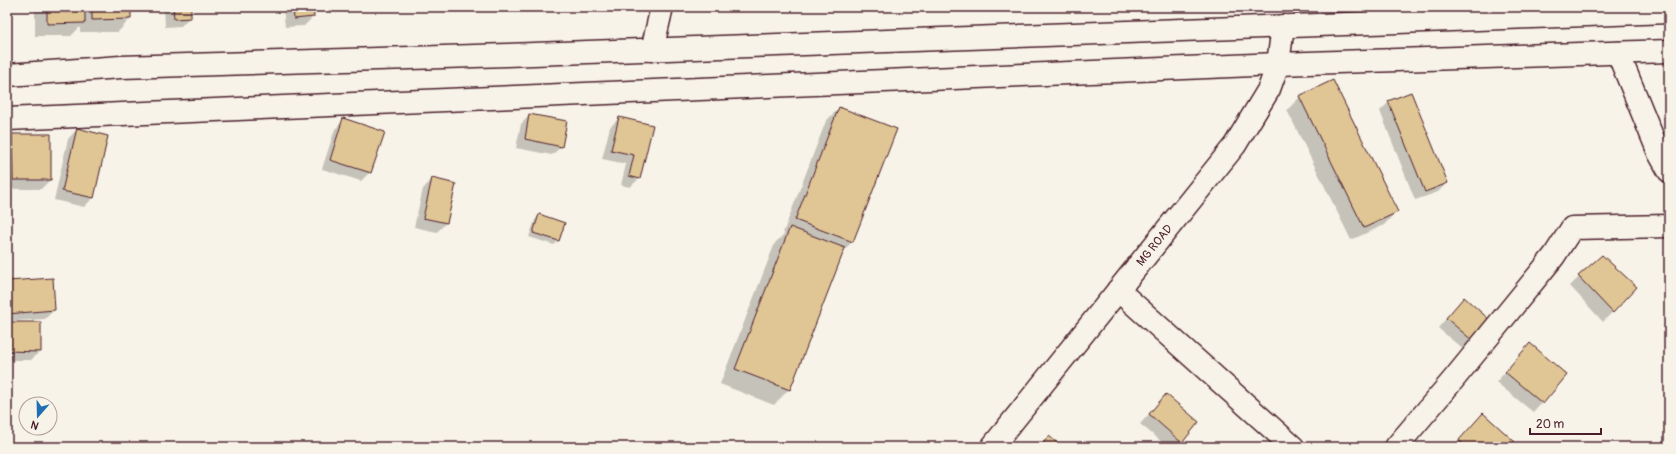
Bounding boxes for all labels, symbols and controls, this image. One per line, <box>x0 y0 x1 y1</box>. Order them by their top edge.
street label: MG ROAD <box>1133 221 1176 269</box>
north arrow <box>18 396 58 436</box>
scale bar <box>1530 410 1601 436</box>
text: N <box>29 417 40 432</box>
text: 20 m <box>1536 417 1565 432</box>

